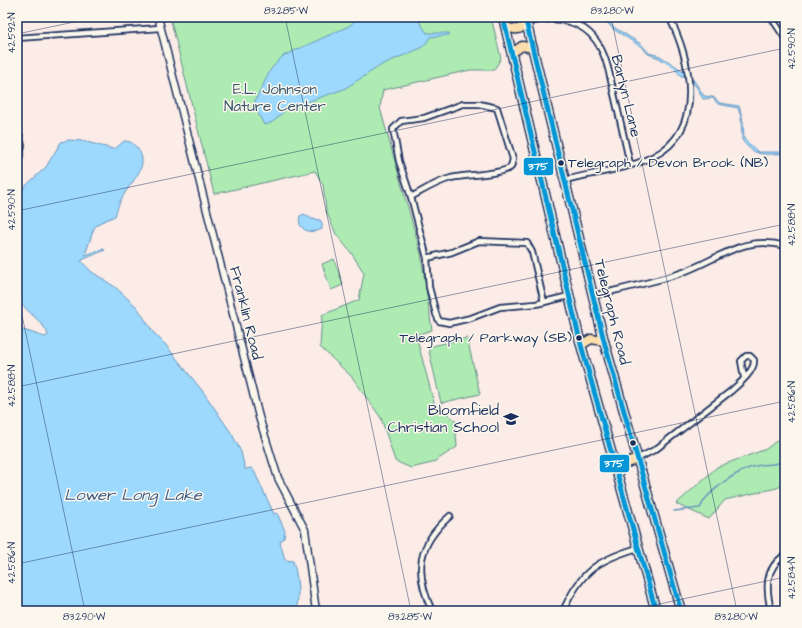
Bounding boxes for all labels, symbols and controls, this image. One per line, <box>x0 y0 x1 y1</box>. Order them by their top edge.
text: 83.285°W <box>264 4 309 18</box>
text: 83.280°W <box>590 4 634 18</box>
text: 42.592°N <box>5 13 19 53</box>
text: 42.590°N <box>785 28 799 70</box>
street label: Barlyn Lane <box>605 53 646 140</box>
park label: E.L. Johnson Nature Center <box>224 79 326 117</box>
place label: Telegraph / Devon Brook (NB) <box>568 153 768 173</box>
line badge: 375 <box>523 157 554 176</box>
marker: Telegraph / Devon Brook (NB) <box>556 158 566 168</box>
text: 375 <box>527 159 548 174</box>
text: 42.590°N <box>5 189 19 231</box>
text: 42.588°N <box>785 204 799 246</box>
street label: Telegraph Road <box>588 257 635 367</box>
street label: Franklin Road <box>224 264 268 362</box>
place label: Telegraph / Parkway (SB) <box>399 328 572 348</box>
marker: Telegraph / Parkway (SB) <box>574 333 584 343</box>
text: 42.588°N <box>5 365 19 407</box>
text: 42.586°N <box>785 381 799 423</box>
place label: Bloomfield Christian School <box>388 400 499 438</box>
school or university icon: Bloomfield Christian School <box>502 410 520 428</box>
unlabelled marker <box>628 438 638 448</box>
line badge: 375 <box>599 454 630 473</box>
text: 375 <box>603 456 624 471</box>
water label: Lower Long Lake <box>64 484 203 507</box>
text: 42.586°N <box>5 542 19 584</box>
text: 42.584°N <box>785 557 799 599</box>
text: 83.290°W <box>63 610 106 624</box>
text: 83.285°W <box>388 610 433 624</box>
text: 83.280°W <box>714 610 758 624</box>

